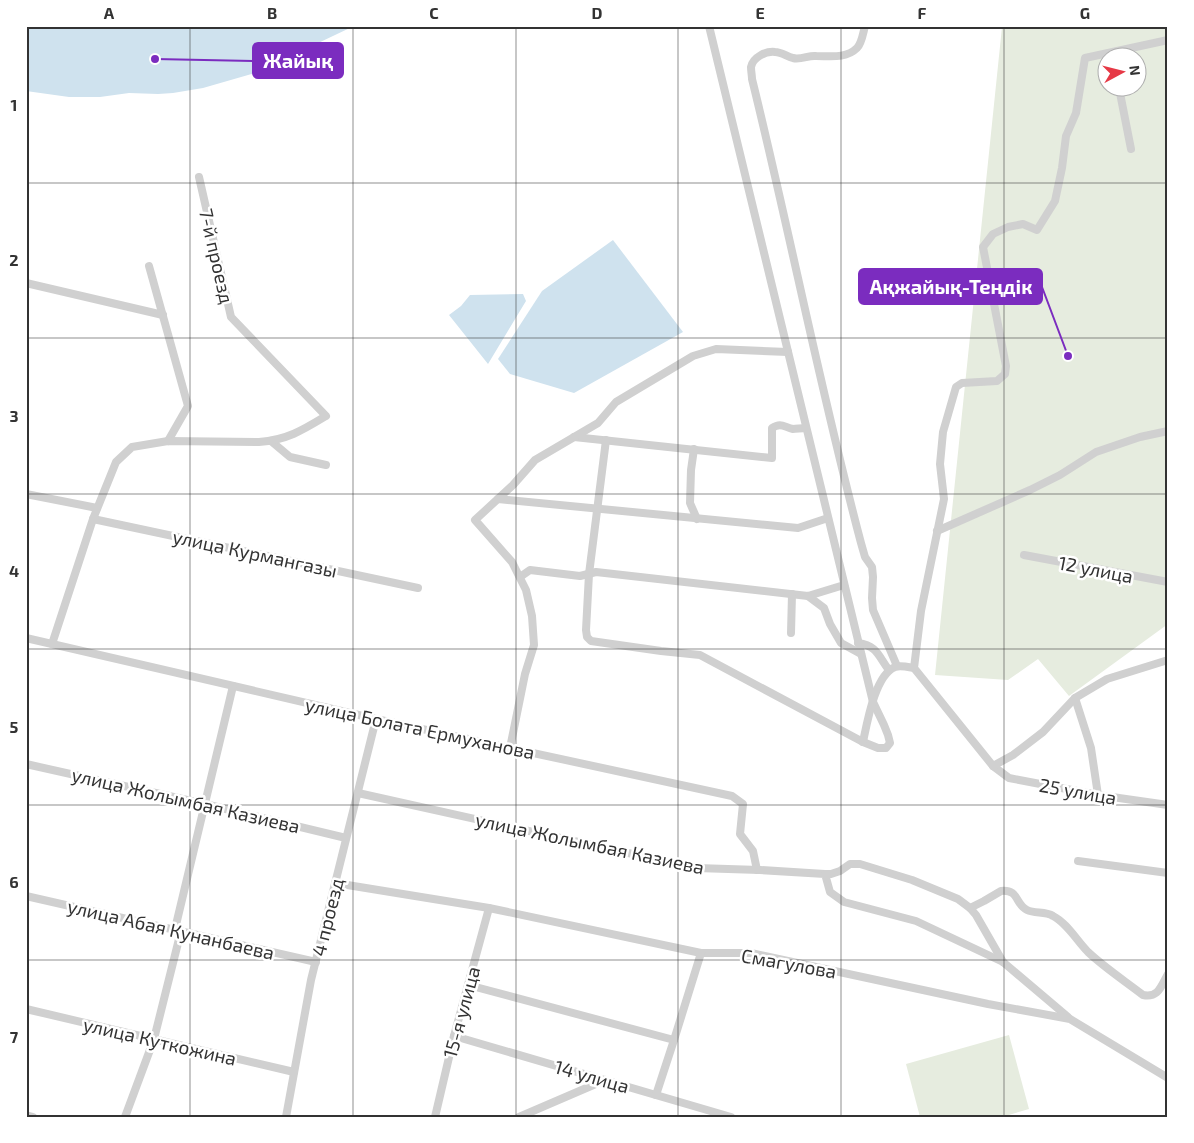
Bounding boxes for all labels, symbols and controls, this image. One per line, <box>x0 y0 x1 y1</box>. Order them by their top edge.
text: A <box>104 3 115 22</box>
text: B <box>267 3 277 22</box>
text: C <box>429 3 439 22</box>
text: D <box>592 3 603 22</box>
text: E <box>755 3 765 22</box>
text: F <box>918 3 927 22</box>
text: G <box>1080 3 1090 22</box>
callout: Жайық <box>253 43 343 78</box>
text: Жайық <box>263 48 333 72</box>
north arrow <box>1096 48 1146 98</box>
text: N <box>1126 64 1144 76</box>
text: 1 <box>11 95 17 114</box>
street label: 7-й проезд <box>195 206 239 306</box>
text: 2 <box>9 250 19 269</box>
callout: Ақжайық-Теңдік <box>859 269 1042 304</box>
text: Ақжайық-Теңдік <box>870 274 1032 298</box>
text: 3 <box>9 406 19 425</box>
street label: улица Курмангазы <box>170 524 339 583</box>
street label: 12 улица <box>1057 551 1135 588</box>
text: 4 <box>9 561 19 580</box>
street label: улица Болата Ермуханова <box>303 692 537 765</box>
text: 5 <box>10 717 19 736</box>
street label: улица Жолымбая Казиева <box>69 763 302 838</box>
street label: 25 улица <box>1037 773 1118 810</box>
street label: улица Жолымбая Казиева <box>473 807 707 879</box>
text: 6 <box>9 872 19 891</box>
street label: 4 проезд <box>306 876 348 958</box>
street label: улица Абая Кунанбаева <box>65 894 277 965</box>
street label: Смагулова <box>739 943 838 984</box>
street label: 15-я улица <box>438 964 485 1061</box>
street label: улица Куткожина <box>81 1012 239 1071</box>
text: 7 <box>10 1027 19 1046</box>
street label: 14 улица <box>552 1054 632 1099</box>

